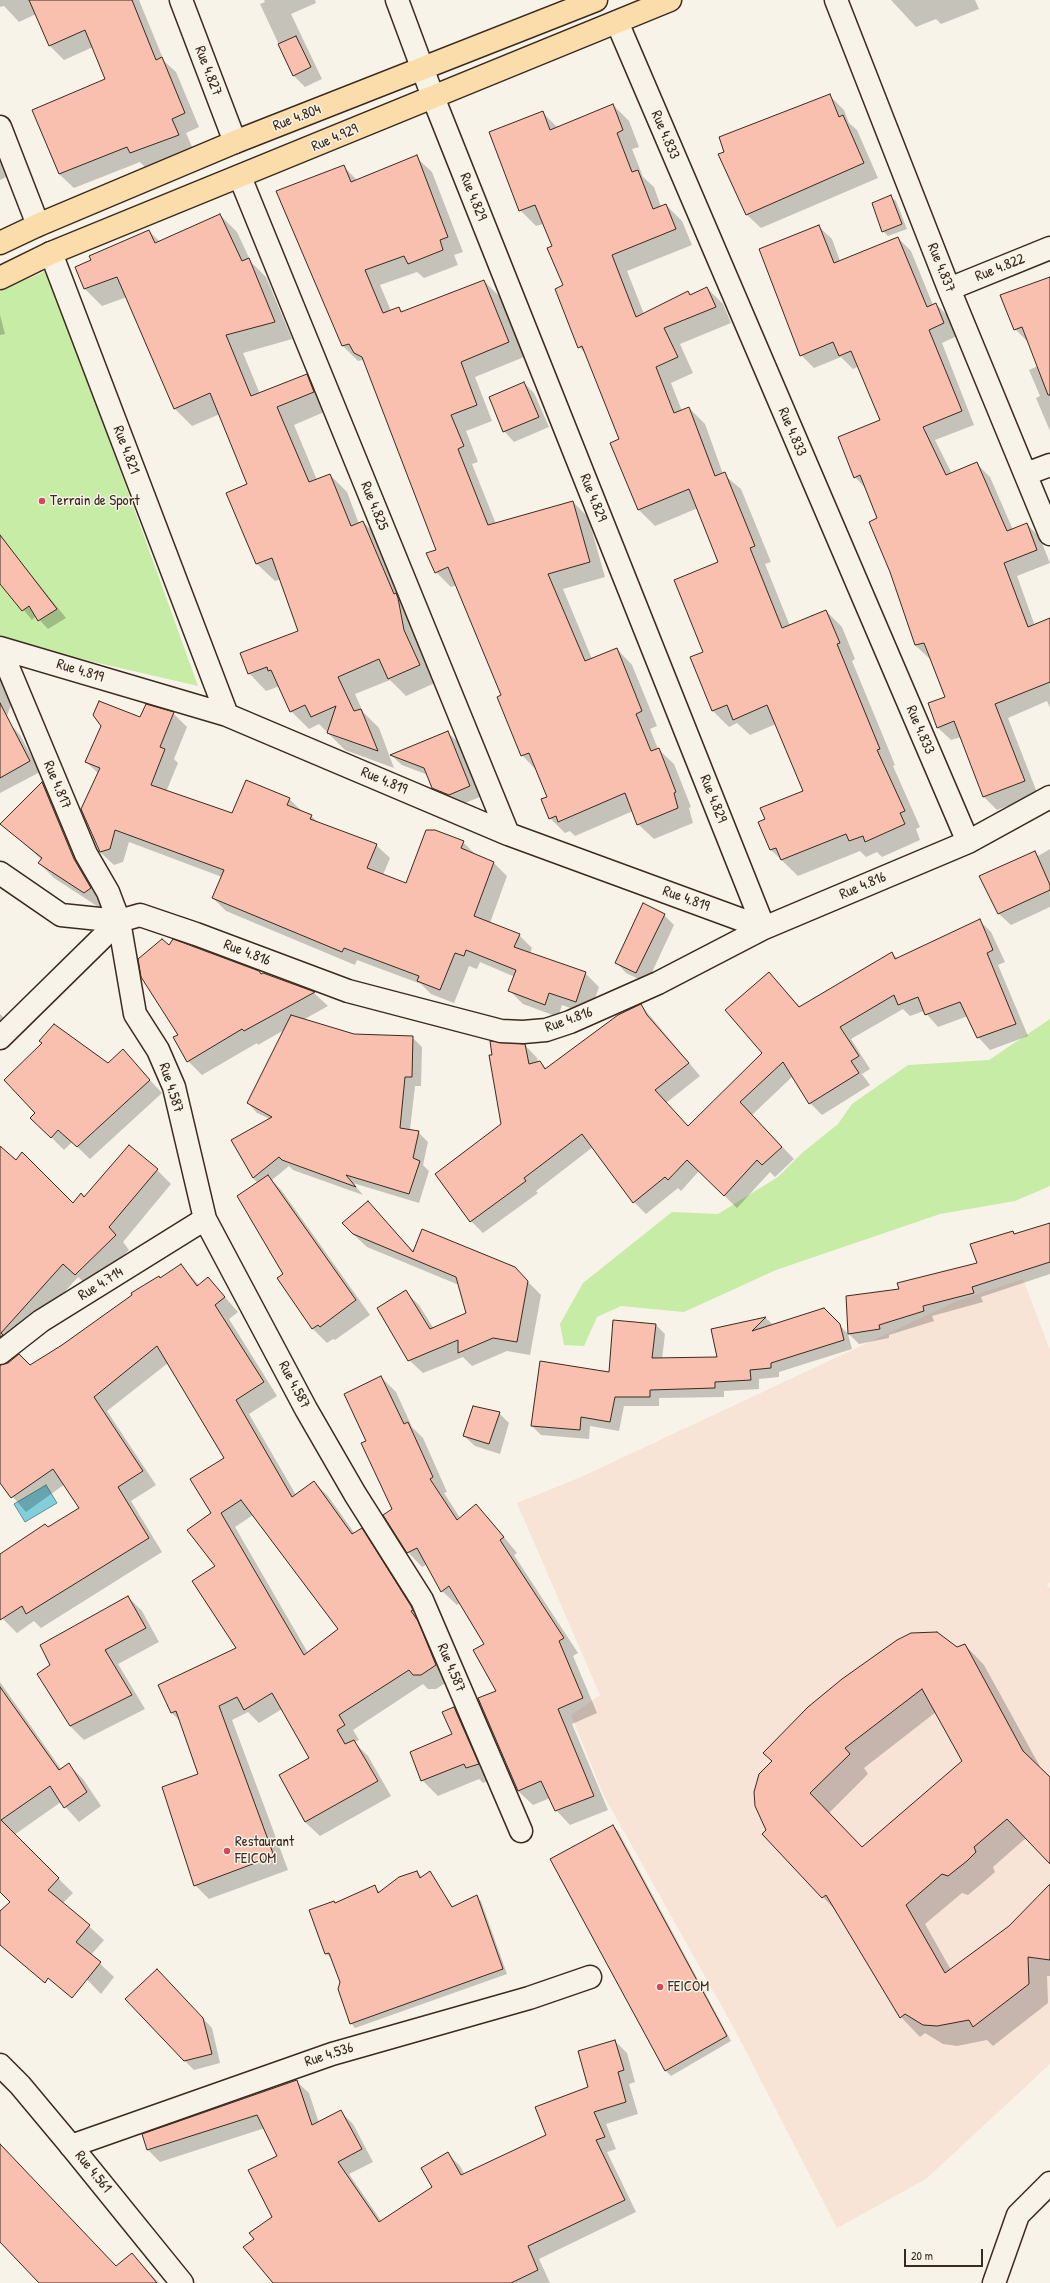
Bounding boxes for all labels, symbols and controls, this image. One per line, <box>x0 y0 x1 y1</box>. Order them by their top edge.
street label: Rue 4.827 <box>190 43 226 99</box>
street label: Rue 4.804 <box>270 101 324 135</box>
street label: Rue 4.833 <box>647 108 683 162</box>
street label: Rue 4.929 <box>309 120 361 156</box>
street label: Rue 4.829 <box>455 170 491 224</box>
street label: Rue 4.837 <box>923 241 959 295</box>
street label: Rue 4.822 <box>973 250 1027 286</box>
street label: Rue 4.833 <box>774 405 810 459</box>
street label: Rue 4.821 <box>109 423 143 477</box>
street label: Rue 4.829 <box>575 471 611 525</box>
street label: Rue 4.825 <box>356 479 392 533</box>
place label: Terrain de Sport <box>50 492 140 510</box>
marker: Terrain de Sport <box>37 496 47 506</box>
street label: Rue 4.819 <box>54 655 106 687</box>
street label: Rue 4.833 <box>902 703 938 757</box>
street label: Rue 4.817 <box>39 758 75 812</box>
street label: Rue 4.819 <box>358 763 410 799</box>
street label: Rue 4.829 <box>695 772 731 826</box>
street label: Rue 4.816 <box>837 868 889 904</box>
street label: Rue 4.819 <box>660 882 712 916</box>
street label: Rue 4.816 <box>221 936 273 970</box>
street label: Rue 4.816 <box>543 1003 595 1037</box>
street label: Rue 4.587 <box>155 1061 187 1115</box>
street label: Rue 4.714 <box>75 1263 127 1305</box>
street label: Rue 4.587 <box>274 1358 314 1412</box>
street label: Rue 4.587 <box>433 1641 469 1695</box>
place label: Restaurant FEICOM <box>235 1833 294 1868</box>
marker: Restaurant FEICOM <box>222 1846 232 1856</box>
place label: FEICOM <box>668 1978 709 1996</box>
marker: FEICOM <box>655 1982 665 1992</box>
street label: Rue 4.536 <box>302 2039 356 2071</box>
street label: Rue 4.561 <box>71 2147 115 2197</box>
scale bar <box>906 2241 985 2267</box>
text: 20 m <box>911 2247 933 2264</box>

